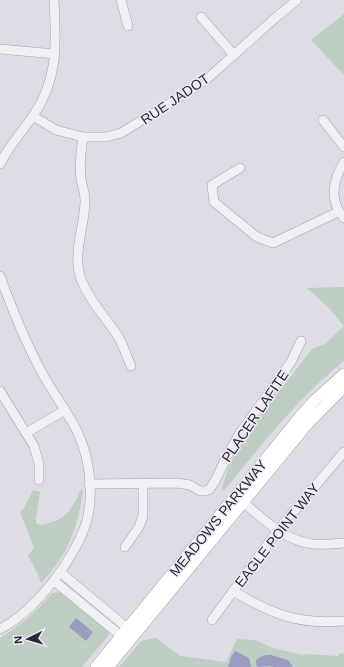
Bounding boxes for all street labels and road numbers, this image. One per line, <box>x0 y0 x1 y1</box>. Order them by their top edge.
street label: RUE JADOT <box>138 70 213 128</box>
street label: PLACER LAFITE <box>218 367 292 465</box>
street label: MEADOWS PARKWAY <box>166 456 270 579</box>
street label: EAGLE POINT WAY <box>232 479 323 590</box>

